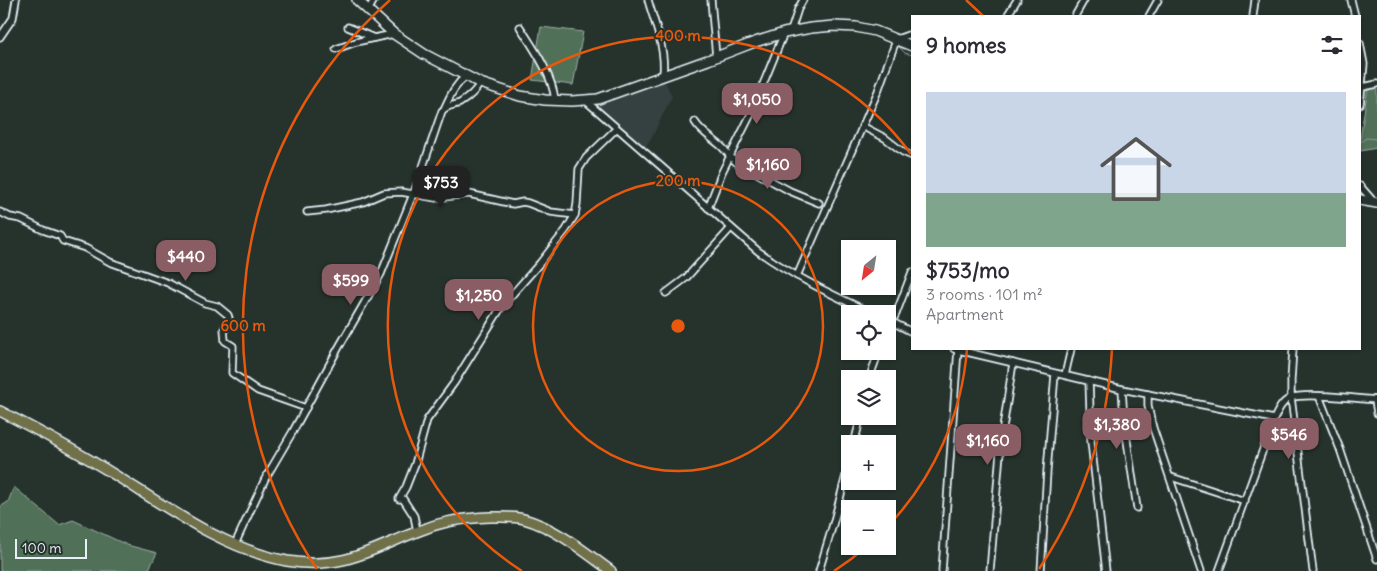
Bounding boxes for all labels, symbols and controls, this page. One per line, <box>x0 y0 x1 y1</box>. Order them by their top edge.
text: 400 m <box>655 26 701 45</box>
icon: filters <box>1318 31 1346 59</box>
text: 9 homes <box>926 32 1006 59</box>
pin: $1,050 <box>716 82 798 125</box>
text: $1,050 <box>733 89 781 109</box>
icon: home <box>1091 124 1181 214</box>
pin: $1,160 <box>727 148 809 190</box>
text: $1,160 <box>746 154 790 174</box>
pin: $753 <box>411 166 471 208</box>
text: 200 m <box>656 171 700 190</box>
text: $753 <box>424 172 459 192</box>
pin: $440 <box>156 240 216 282</box>
north arrow <box>841 240 896 295</box>
map controls <box>841 240 896 555</box>
text: $440 <box>167 246 205 266</box>
text: $753/mo <box>926 257 1010 284</box>
pin: $599 <box>321 264 381 306</box>
text: $599 <box>333 270 369 290</box>
pin: $1,250 <box>438 278 520 321</box>
text: 3 rooms · 101 m² <box>926 284 1043 304</box>
text: $1,250 <box>456 285 502 305</box>
text: Apartment <box>926 304 1004 324</box>
button: locate <box>841 305 896 360</box>
text: 600 m <box>220 316 266 335</box>
centre of rings <box>669 317 687 335</box>
button: layers <box>841 370 896 425</box>
pin: $1,380 <box>1076 408 1158 450</box>
text: $1,380 <box>1093 414 1141 434</box>
pin: $546 <box>1259 418 1319 460</box>
pin: $1,160 <box>947 424 1029 466</box>
text: $546 <box>1271 424 1307 444</box>
text: $1,160 <box>966 430 1010 450</box>
button: + <box>841 435 896 490</box>
button: − <box>841 500 896 555</box>
scale bar <box>15 536 88 559</box>
text: 100 m <box>22 539 62 557</box>

